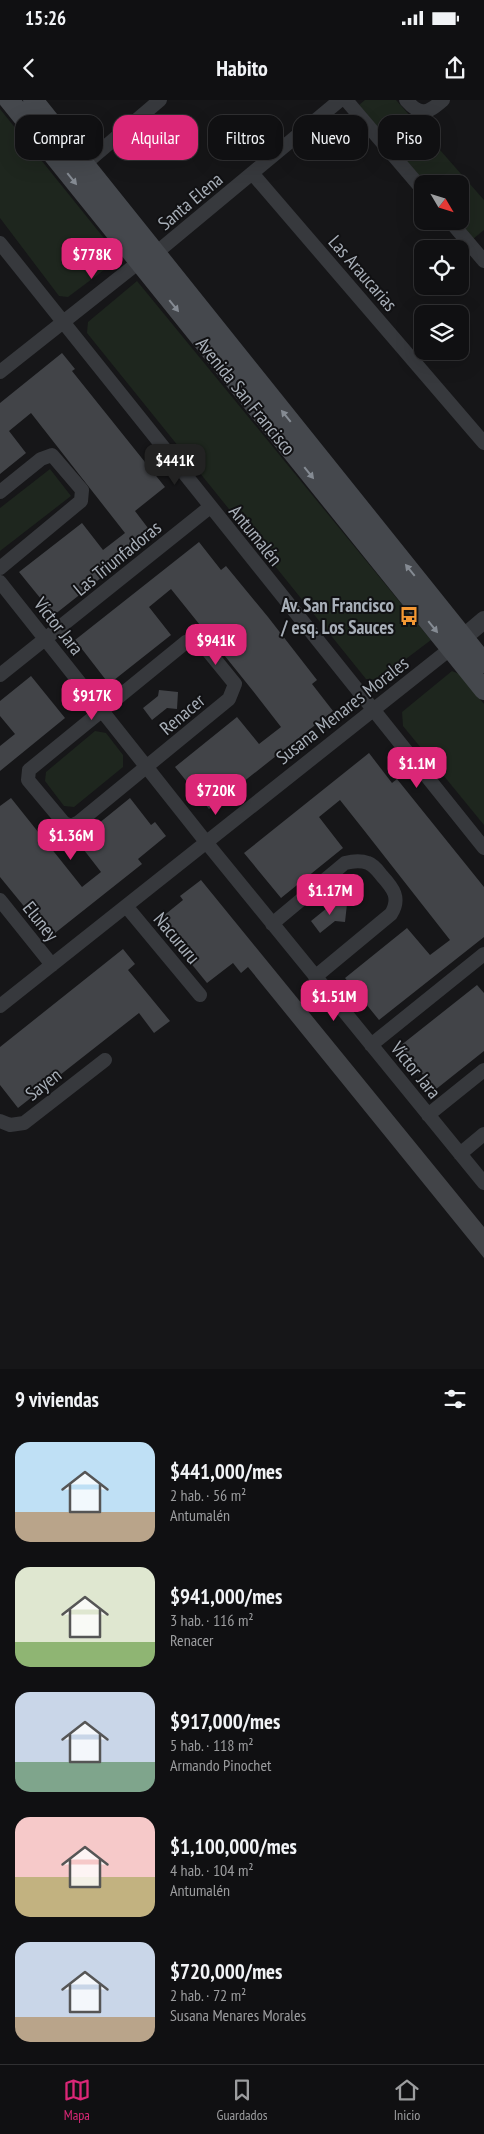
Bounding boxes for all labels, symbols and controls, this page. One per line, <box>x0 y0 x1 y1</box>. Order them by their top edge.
text: 15:26 <box>25 6 66 30</box>
icon: back <box>15 54 43 82</box>
text: Habito <box>216 54 268 82</box>
icon: share <box>441 54 469 82</box>
chip: Comprar <box>15 115 103 160</box>
chip: Alquilar <box>113 115 198 160</box>
chip: Filtros <box>208 115 283 160</box>
chip: Nuevo <box>293 115 368 160</box>
chip: Piso <box>378 115 440 160</box>
street label: Santa Elena <box>153 167 227 235</box>
one-way arrow <box>67 172 78 185</box>
north arrow <box>414 175 469 230</box>
map controls <box>414 175 469 360</box>
street label: Las Araucarias <box>323 230 403 316</box>
pin: $778K <box>57 238 127 280</box>
button: locate <box>414 240 469 295</box>
text: $778K <box>73 244 111 264</box>
one-way arrow <box>169 299 179 313</box>
button: layers <box>414 305 469 360</box>
street label: Avenida San Francisco <box>191 332 301 460</box>
one-way arrow <box>281 410 292 423</box>
pin: $441K <box>140 444 210 486</box>
text: $441K <box>156 450 194 470</box>
one-way arrow <box>303 467 314 480</box>
street label: Antumalén <box>224 500 288 570</box>
street label: Las Triunfadoras <box>68 515 166 601</box>
one-way arrow <box>404 564 415 577</box>
street label: Víctor Jara <box>28 592 89 660</box>
place label: Av. San Francisco / esq. Los Sauces <box>280 593 394 639</box>
bus stop icon: Av. San Francisco / esq. Los Sauces <box>398 605 420 627</box>
one-way arrow <box>427 620 438 633</box>
pin: $941K <box>181 624 251 666</box>
text: $941K <box>197 630 235 650</box>
street label: Susana Menares Morales <box>271 651 413 769</box>
pin: $917K <box>57 678 127 721</box>
text: $917K <box>73 685 111 705</box>
street label: Renacer <box>154 688 210 740</box>
pin: $1.1M <box>382 746 452 789</box>
text: $1.1M <box>399 753 435 773</box>
pin: $720K <box>181 774 251 816</box>
text: $720K <box>197 780 235 800</box>
pin: $1.36M <box>30 818 112 861</box>
text: $1.36M <box>49 825 93 845</box>
pin: $1.17M <box>289 874 371 916</box>
text: $1.17M <box>308 880 352 900</box>
street label: Eluney <box>18 896 65 946</box>
street label: Nacururu <box>149 907 205 969</box>
pin: $1.51M <box>293 980 375 1022</box>
text: $1.51M <box>312 986 356 1006</box>
street label: Víctor Jara <box>385 1036 446 1103</box>
street label: Sayen <box>20 1063 66 1105</box>
icon: filters <box>441 1385 469 1413</box>
text: 9 viviendas <box>15 1386 99 1413</box>
text: $441,000/mes <box>170 1458 282 1485</box>
icon: home <box>55 1462 115 1522</box>
text: 2 hab. · 56 m² <box>170 1485 246 1505</box>
text: Antumalén <box>170 1505 230 1525</box>
text: $941,000/mes <box>170 1583 282 1610</box>
icon: home <box>55 1587 115 1647</box>
text: 3 hab. · 116 m² <box>170 1610 254 1630</box>
text: Renacer <box>170 1630 214 1650</box>
text: $917,000/mes <box>170 1708 280 1735</box>
icon: home <box>55 1712 115 1772</box>
text: 5 hab. · 118 m² <box>170 1735 254 1755</box>
text: Armando Pinochet <box>170 1755 271 1775</box>
text: $1,100,000/mes <box>170 1833 297 1860</box>
icon: home <box>55 1837 115 1897</box>
text: 4 hab. · 104 m² <box>170 1860 254 1880</box>
text: Antumalén <box>170 1880 230 1900</box>
text: $720,000/mes <box>170 1958 282 1985</box>
icon: home <box>55 1962 115 2022</box>
text: 2 hab. · 72 m² <box>170 1985 246 2005</box>
text: Susana Menares Morales <box>170 2005 306 2025</box>
tab: Mapa <box>63 2076 91 2124</box>
tab: Guardados <box>217 2076 267 2124</box>
tab: Inicio <box>393 2076 421 2124</box>

